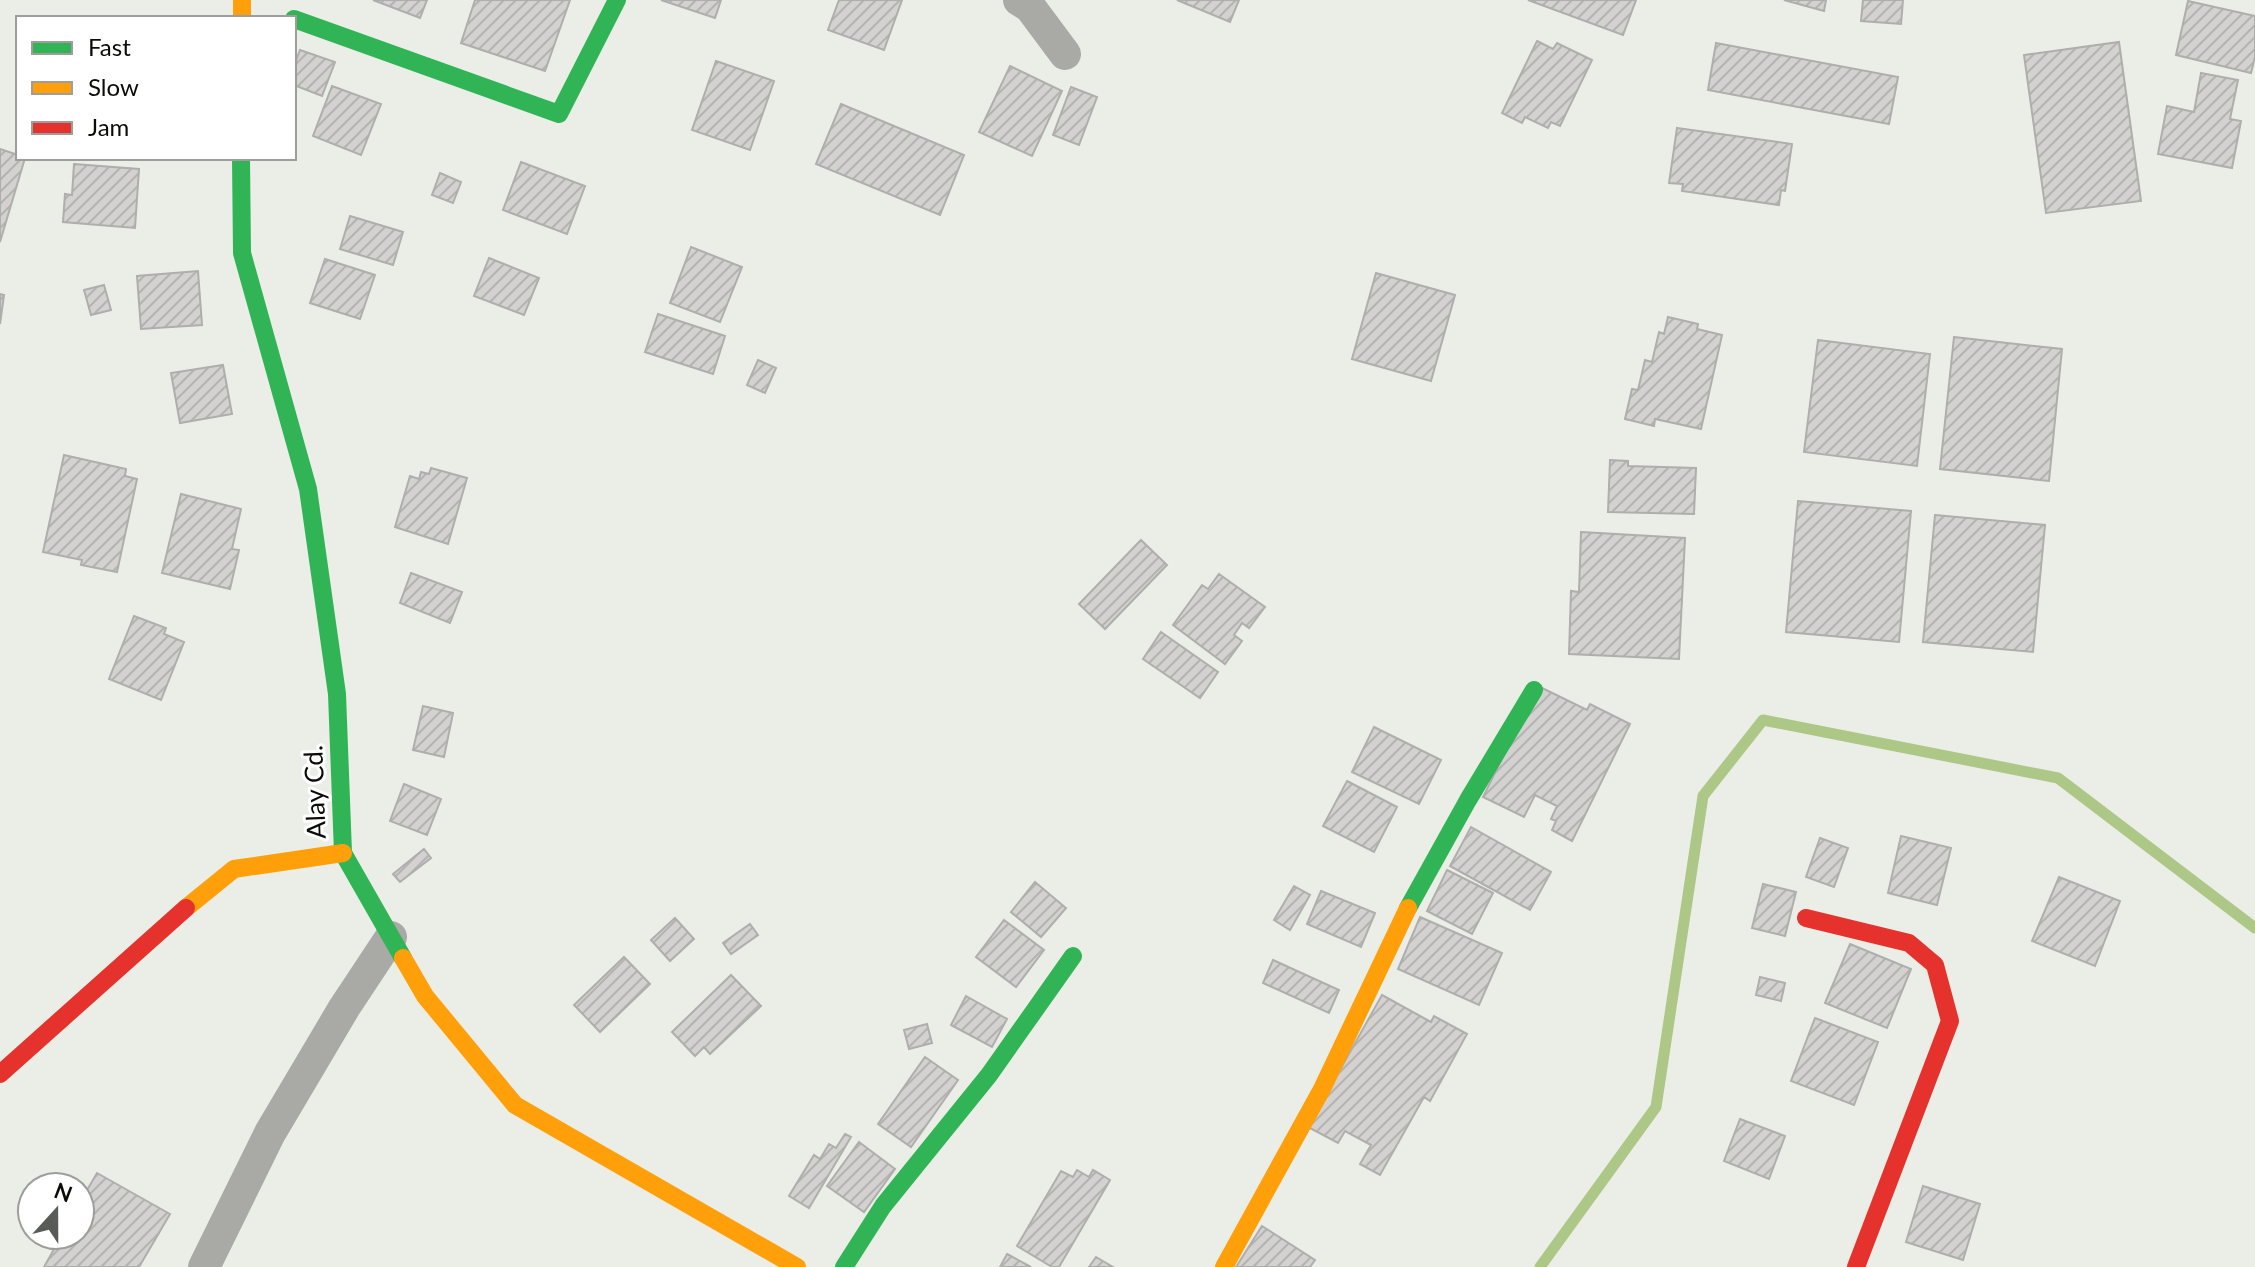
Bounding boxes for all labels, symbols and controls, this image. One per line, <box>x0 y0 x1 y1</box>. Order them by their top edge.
legend <box>16 16 296 160</box>
text: Fast <box>88 32 131 61</box>
text: Slow <box>88 72 139 101</box>
text: Jam <box>88 112 129 141</box>
street label: Alay Cd. <box>296 745 332 839</box>
north arrow <box>16 1171 96 1251</box>
text: N <box>51 1176 76 1208</box>

